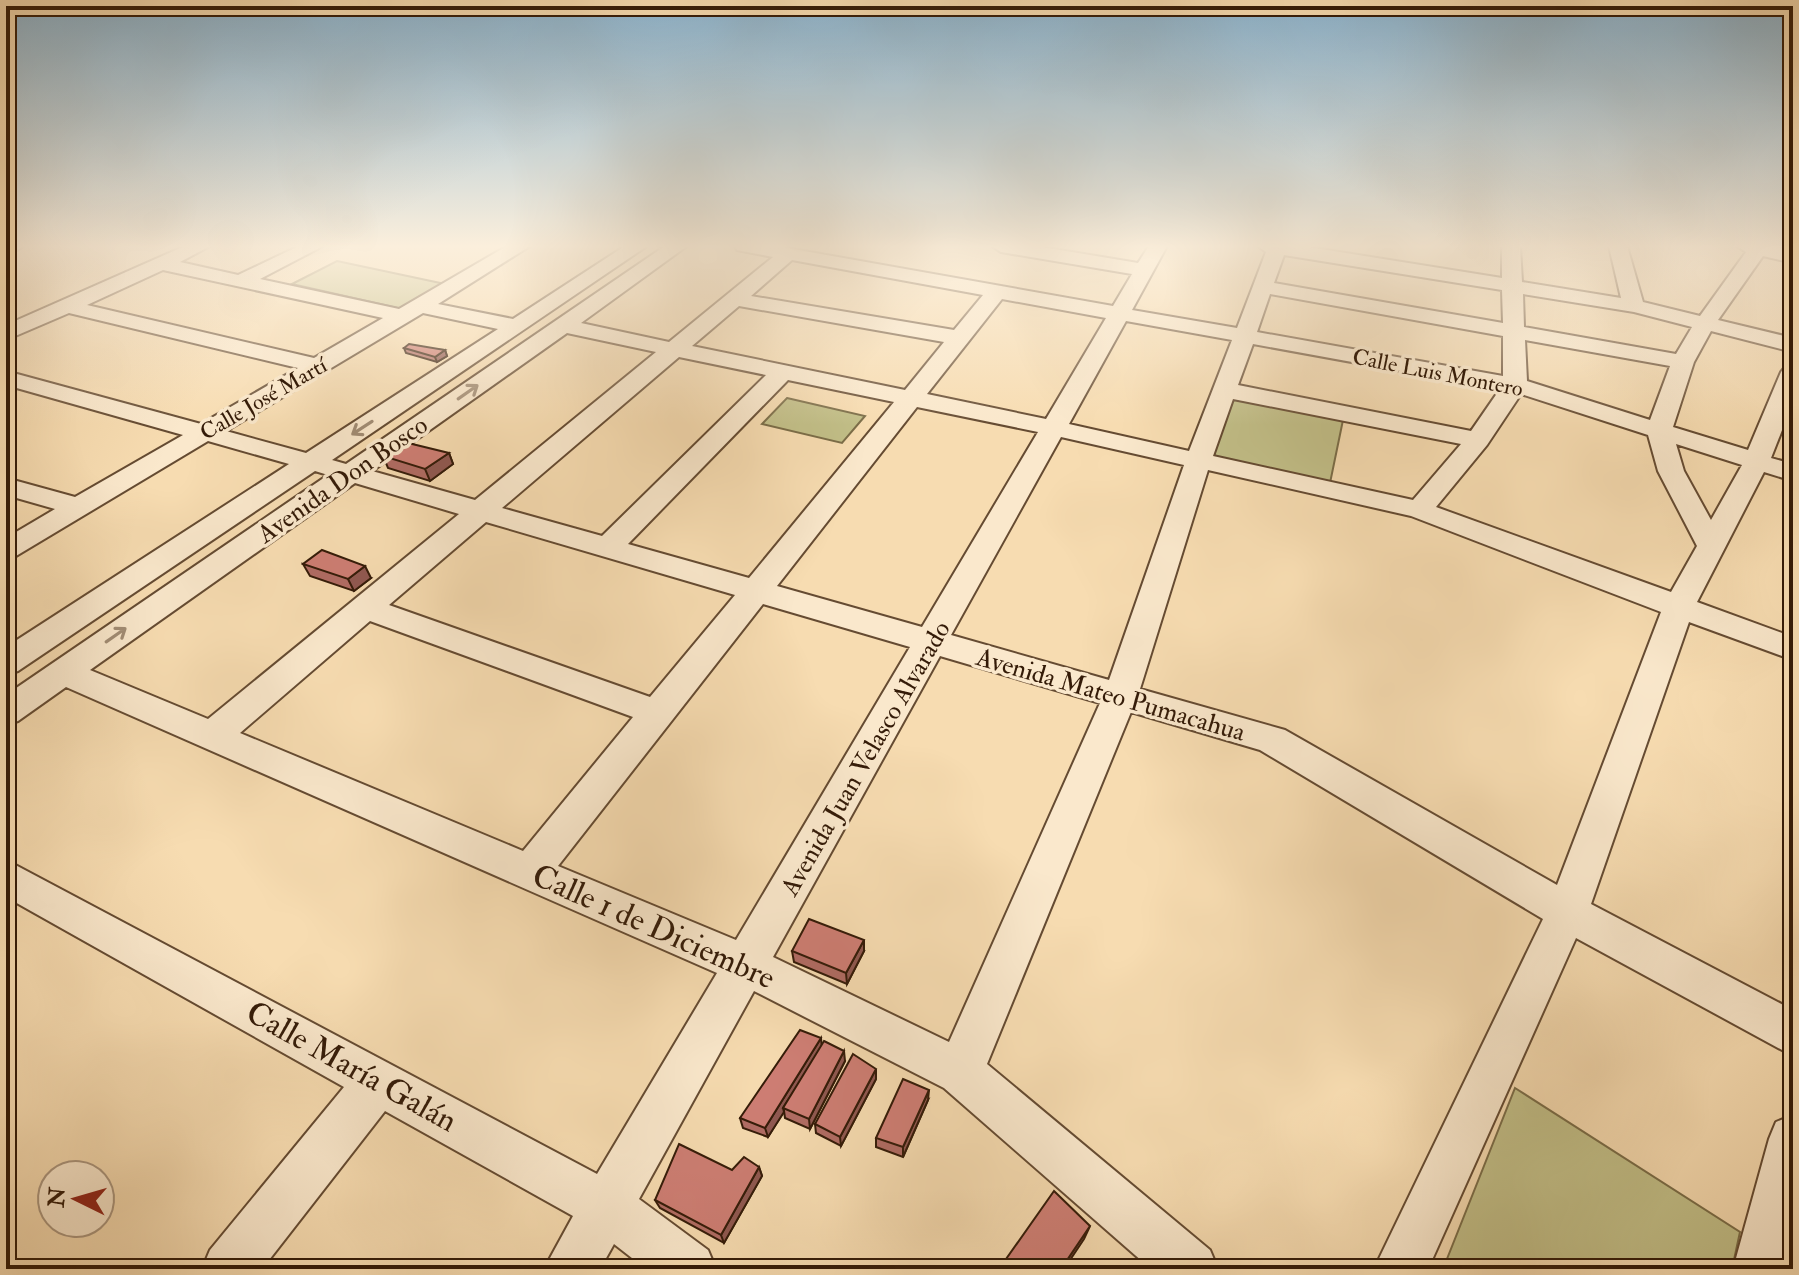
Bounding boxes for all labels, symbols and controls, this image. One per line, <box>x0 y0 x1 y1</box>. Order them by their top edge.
street label: Calle Luis Montero <box>1350 343 1525 403</box>
street label: Calle José Martí <box>195 350 334 446</box>
one-way arrow <box>456 383 478 400</box>
street label: Avenida Don Bosco <box>250 409 434 551</box>
one-way arrow <box>352 419 374 436</box>
street label: Avenida Juan Velasco Alvarado <box>773 615 958 903</box>
one-way arrow <box>105 627 127 643</box>
street label: Avenida Mateo Pumacahua <box>972 641 1249 749</box>
street label: Calle 1 de Diciembre <box>526 855 781 998</box>
street label: Calle María Galán <box>239 992 464 1141</box>
north arrow <box>36 1159 116 1239</box>
text: N <box>42 1186 72 1209</box>

